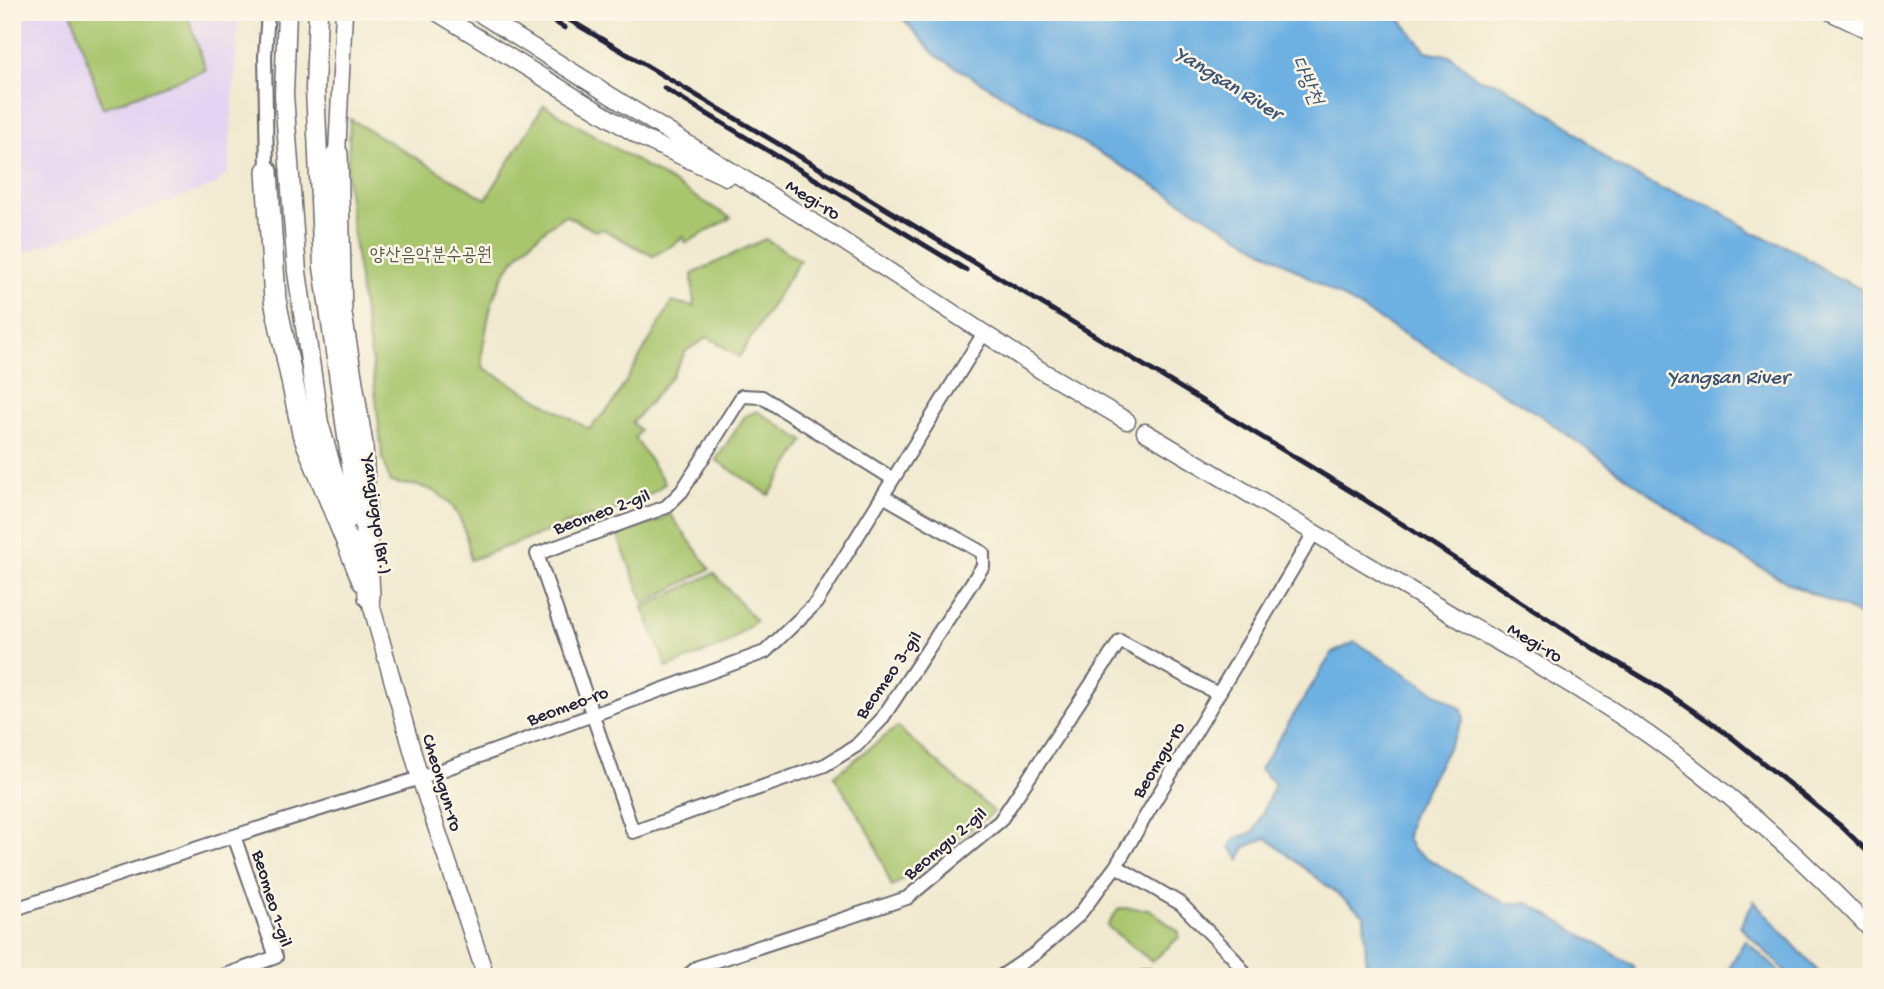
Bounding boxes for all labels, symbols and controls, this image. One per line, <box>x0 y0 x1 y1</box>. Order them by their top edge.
water label: Yangsan River <box>1169 42 1289 130</box>
water label: 다방천 <box>1283 53 1327 112</box>
street label: Megi-ro <box>780 175 844 227</box>
park label: 양산음악분수공원 <box>370 245 492 268</box>
water label: Yangsan River <box>1668 367 1793 392</box>
street label: Yangjugyo (Br.) <box>355 451 395 576</box>
street label: Beomeo 2-gil <box>550 485 654 542</box>
street label: Megi-ro <box>1502 619 1566 669</box>
street label: Beomeo 3-gil <box>851 628 929 725</box>
street label: Beomeo-ro <box>523 682 612 733</box>
street label: Beomgu-ro <box>1128 718 1192 804</box>
street label: Cheongun-ro <box>415 732 466 835</box>
street label: Beomgu 2-gil <box>899 803 993 887</box>
street label: Beomeo 1-gil <box>245 847 296 950</box>

